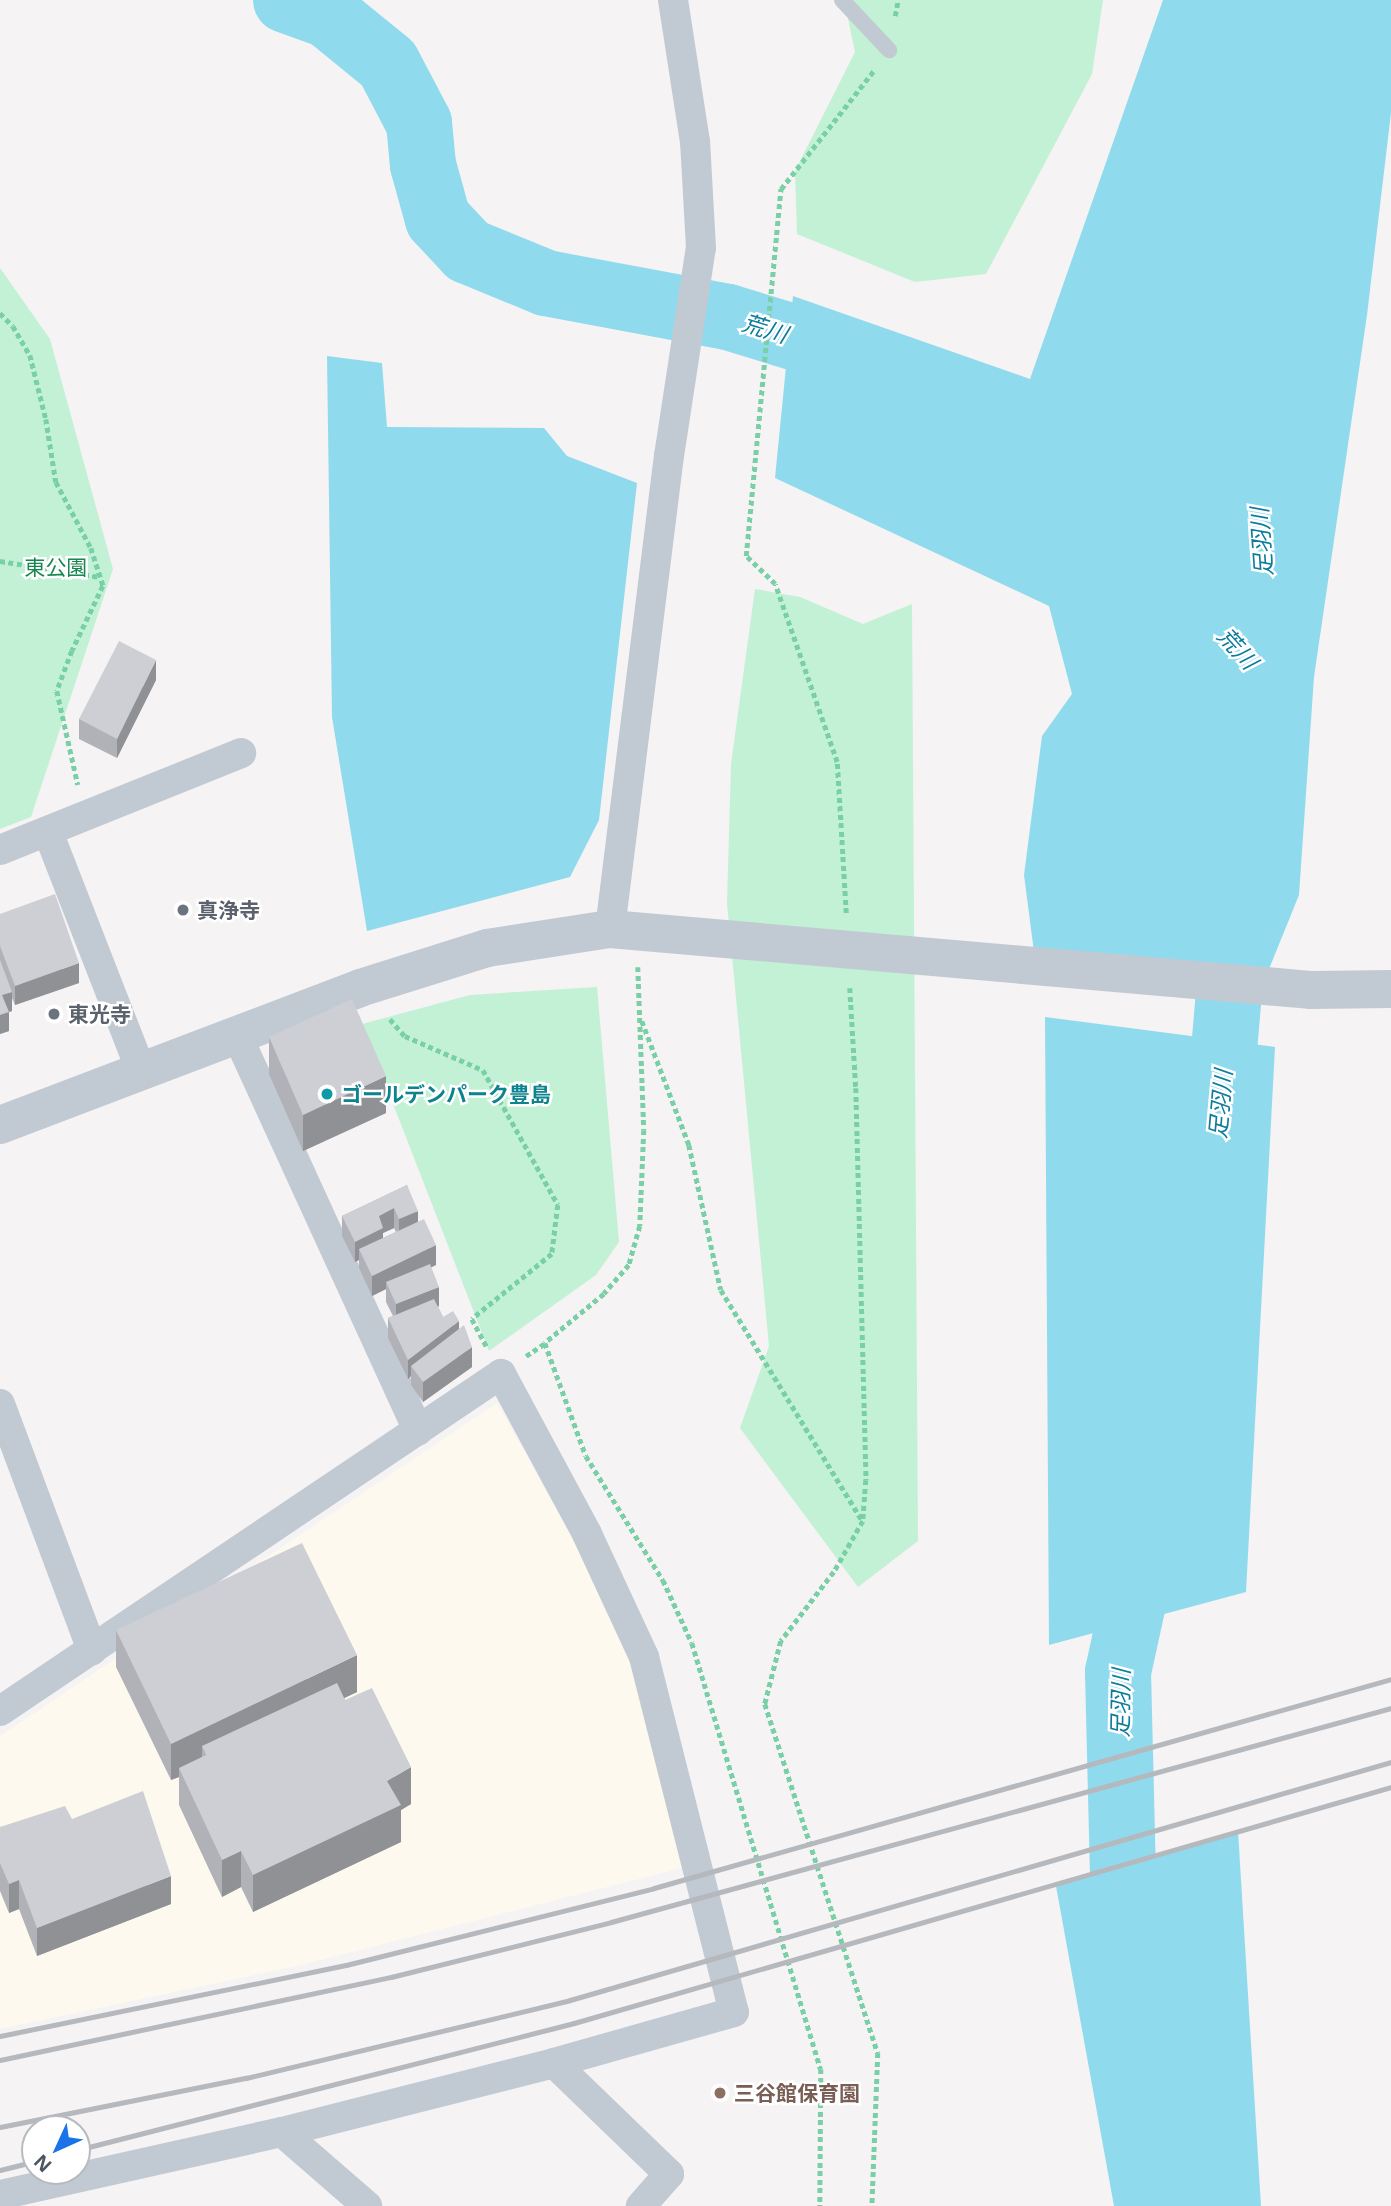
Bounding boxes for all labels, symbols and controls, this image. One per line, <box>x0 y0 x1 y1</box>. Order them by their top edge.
water label: 荒川 <box>739 308 791 348</box>
water label: 足羽川 <box>1245 507 1277 577</box>
park label: 東公園 <box>25 554 87 580</box>
water label: 荒川 <box>1212 622 1264 674</box>
place label: 真浄寺 <box>197 897 260 923</box>
marker: 真浄寺 <box>175 902 191 918</box>
place label: 東光寺 <box>68 1001 131 1027</box>
marker: 東光寺 <box>46 1006 62 1022</box>
water label: 足羽川 <box>1203 1068 1237 1140</box>
place label: ゴールデンパーク豊島 <box>341 1081 551 1107</box>
marker: ゴールデンパーク豊島 <box>319 1086 335 1102</box>
water label: 足羽川 <box>1106 1668 1134 1738</box>
place label: 三谷館保育園 <box>734 2080 860 2106</box>
marker: 三谷館保育園 <box>712 2085 728 2101</box>
north arrow <box>21 2115 91 2185</box>
text: N <box>28 2149 57 2178</box>

